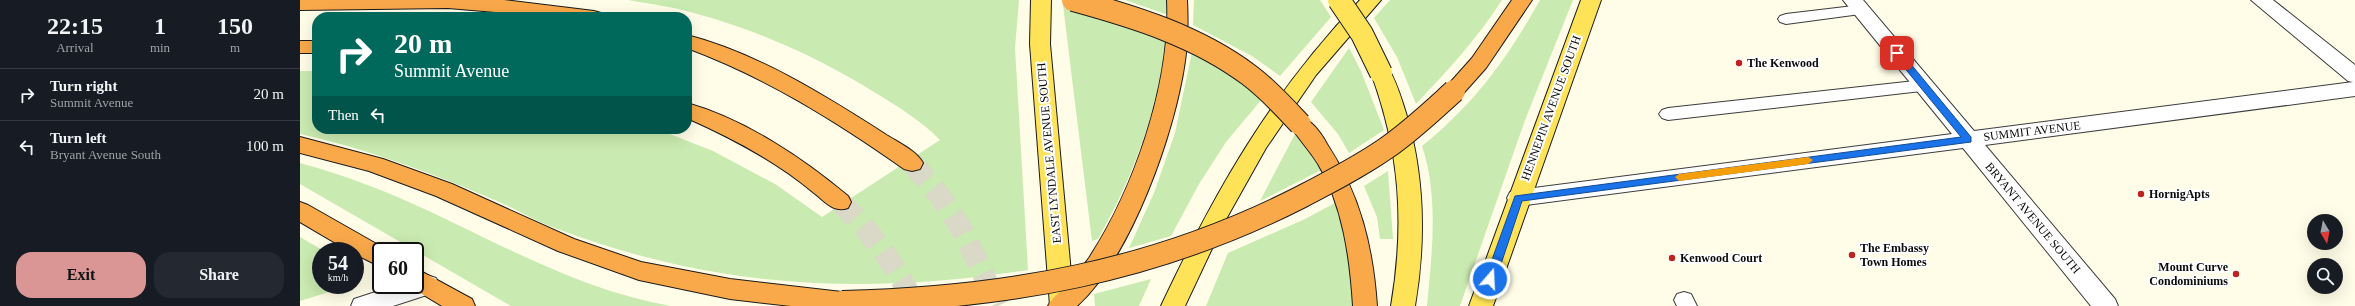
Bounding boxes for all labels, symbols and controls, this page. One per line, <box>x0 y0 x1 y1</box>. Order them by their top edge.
text: 22:15 <box>47 13 103 39</box>
text: 1 <box>154 13 166 39</box>
text: 150 <box>217 13 253 39</box>
icon: right <box>328 28 380 80</box>
text: 20 m <box>394 28 452 59</box>
street label: HENNEPIN AVENUE SOUTH <box>1518 33 1584 182</box>
pin <box>1880 36 1914 70</box>
text: Arrival <box>56 40 94 55</box>
text: min <box>150 40 170 55</box>
text: m <box>230 40 240 55</box>
icon: arrive <box>1886 42 1908 64</box>
place label: The Kenwood <box>1747 56 1819 70</box>
marker: The Kenwood <box>1734 58 1744 68</box>
text: Summit Avenue <box>394 61 509 81</box>
street label: EAST LYNDALE AVENUE SOUTH <box>1034 62 1064 244</box>
text: Turn right <box>50 78 117 94</box>
icon: right <box>16 84 38 106</box>
text: 20 m <box>254 86 284 102</box>
text: Summit Avenue <box>50 95 133 110</box>
icon: left <box>367 104 389 126</box>
text: Then <box>328 107 359 123</box>
street label: SUMMIT AVENUE <box>1983 118 2081 144</box>
text: Turn left <box>50 130 107 146</box>
icon: left <box>16 136 38 158</box>
text: 100 m <box>246 138 284 154</box>
text: Bryant Avenue South <box>50 147 161 162</box>
street label: BRYANT AVENUE SOUTH <box>1983 160 2084 276</box>
place label: HornigApts <box>2149 187 2210 201</box>
marker: HornigApts <box>2136 189 2146 199</box>
north arrow <box>2307 214 2343 250</box>
map controls <box>2307 214 2343 294</box>
place label: The Embassy Town Homes <box>1860 241 1929 269</box>
speed limit sign: 60 <box>372 242 424 294</box>
marker: The Embassy Town Homes <box>1847 250 1857 260</box>
place label: Kenwood Court <box>1680 251 1762 265</box>
button: Exit <box>16 252 146 298</box>
button: Share <box>154 252 284 298</box>
text: 54 <box>328 252 348 274</box>
marker: Kenwood Court <box>1667 253 1677 263</box>
position arrow <box>1469 258 1511 300</box>
button: search <box>2307 258 2343 294</box>
place label: Mount Curve Condominiums <box>2149 260 2229 288</box>
marker: Mount Curve Condominiums <box>2231 269 2241 279</box>
text: km/h <box>328 272 348 283</box>

